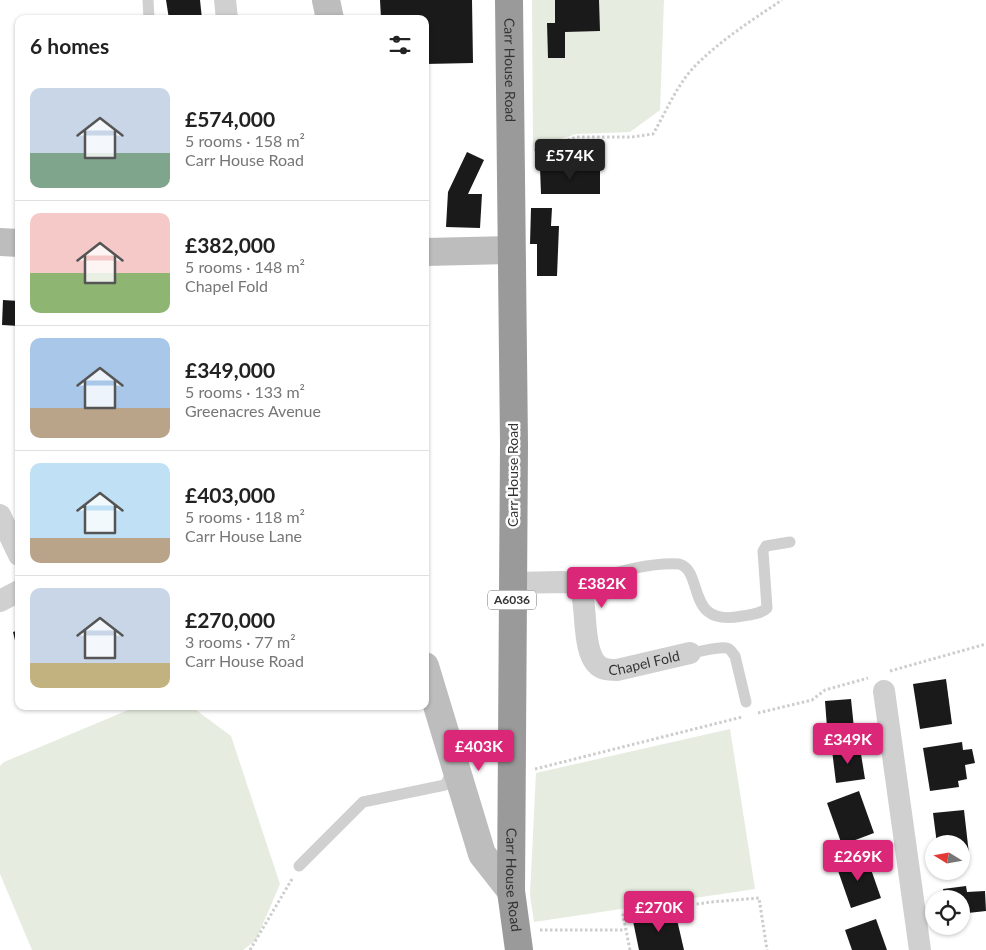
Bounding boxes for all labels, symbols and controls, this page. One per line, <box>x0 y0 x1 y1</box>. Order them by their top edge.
street label: Carr House Road <box>501 18 519 122</box>
icon: filters <box>386 31 414 59</box>
text: 6 homes <box>30 33 109 58</box>
text: £574,000 <box>185 106 275 131</box>
icon: home <box>70 108 130 168</box>
text: 5 rooms · 158 m² <box>185 131 305 150</box>
pin: £574K <box>535 138 605 181</box>
text: £574K <box>546 145 594 164</box>
text: Carr House Road <box>185 150 304 169</box>
text: £382,000 <box>185 232 275 257</box>
icon: home <box>70 233 130 293</box>
text: 5 rooms · 148 m² <box>185 257 305 276</box>
text: Chapel Fold <box>185 276 268 295</box>
text: £349,000 <box>185 357 275 382</box>
icon: home <box>70 358 130 418</box>
text: 5 rooms · 133 m² <box>185 382 305 401</box>
text: Greenacres Avenue <box>185 401 321 420</box>
street label: Carr House Road <box>504 423 521 527</box>
text: £403,000 <box>185 482 275 507</box>
icon: home <box>70 483 130 543</box>
text: 5 rooms · 118 m² <box>185 507 305 526</box>
text: Carr House Lane <box>185 526 302 545</box>
pin: £382K <box>567 566 637 609</box>
text: £382K <box>578 573 626 592</box>
road number: A6036 <box>488 590 536 610</box>
text: £270,000 <box>185 607 275 632</box>
icon: home <box>70 608 130 668</box>
text: 3 rooms · 77 m² <box>185 632 296 651</box>
street label: Chapel Fold <box>608 647 681 678</box>
text: Carr House Road <box>185 651 304 670</box>
pin: £349K <box>813 722 883 765</box>
text: £349K <box>824 729 872 748</box>
pin: £403K <box>444 730 514 772</box>
text: £403K <box>455 736 503 755</box>
street label: Carr House Road <box>503 828 525 933</box>
north arrow <box>925 835 970 880</box>
map controls <box>925 835 970 935</box>
pin: £269K <box>823 840 893 882</box>
text: £269K <box>834 846 882 865</box>
pin: £270K <box>624 890 694 933</box>
button: locate <box>925 890 970 935</box>
text: £270K <box>635 897 683 916</box>

